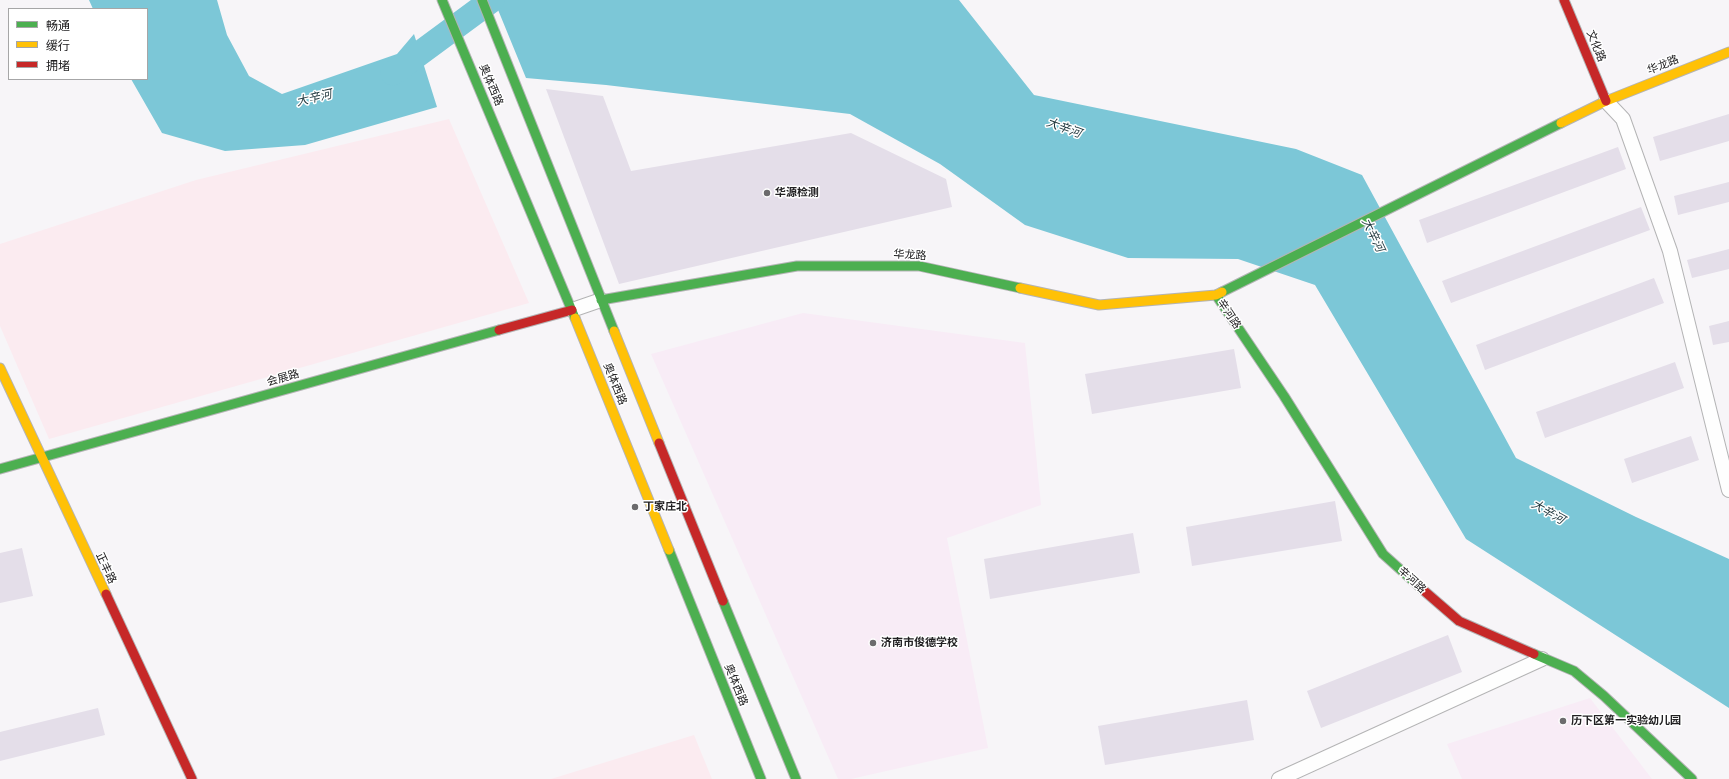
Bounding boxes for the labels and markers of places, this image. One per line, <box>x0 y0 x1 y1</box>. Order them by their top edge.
place label: 华源检测 <box>775 186 819 200</box>
marker: 华源检测 <box>762 188 772 198</box>
place label: 丁家庄北 <box>643 500 687 514</box>
marker: 丁家庄北 <box>630 502 640 512</box>
place label: 济南市俊德学校 <box>881 636 958 650</box>
marker: 济南市俊德学校 <box>868 638 878 648</box>
place label: 历下区第一实验幼儿园 <box>1571 714 1681 728</box>
marker: 历下区第一实验幼儿园 <box>1558 716 1568 726</box>

